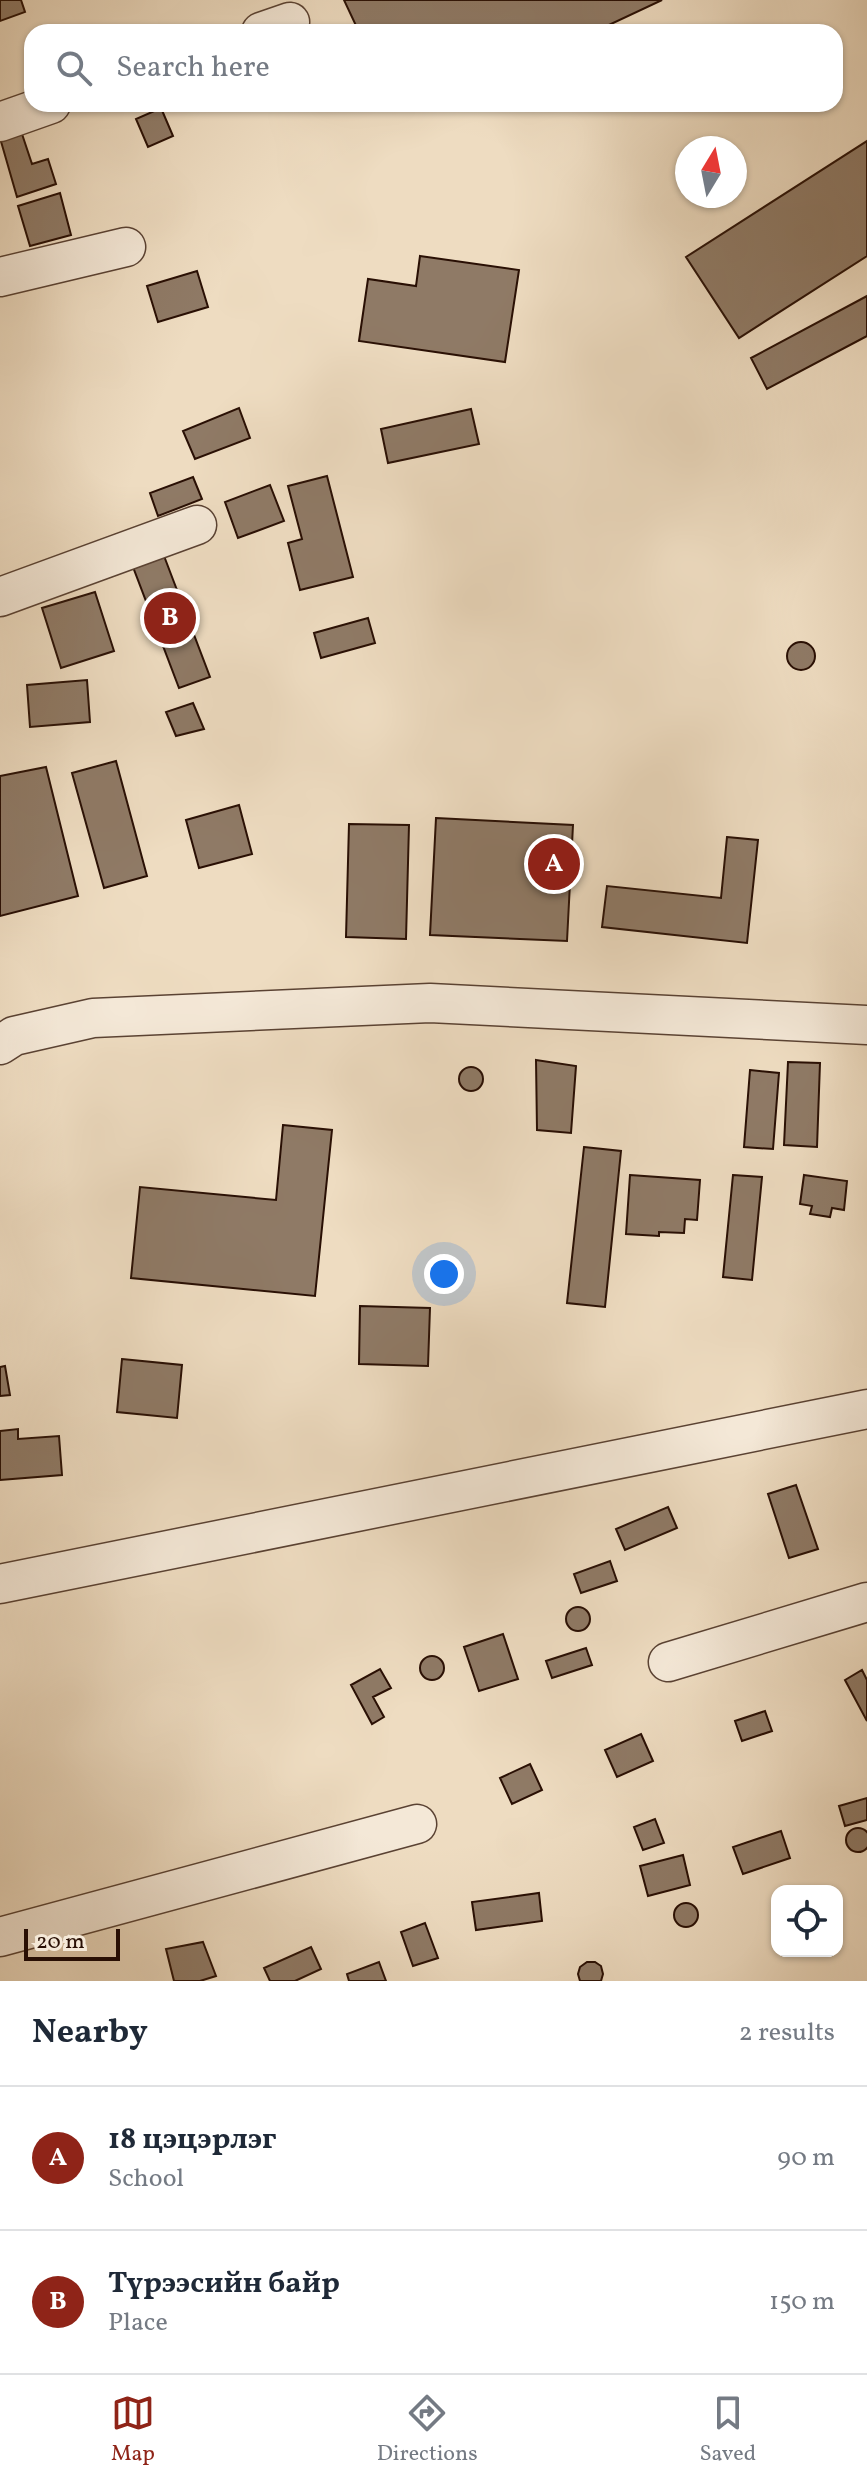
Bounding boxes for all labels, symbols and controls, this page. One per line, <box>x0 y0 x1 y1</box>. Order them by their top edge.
search box <box>24 24 843 112</box>
icon: search <box>52 46 96 90</box>
text: Search here <box>116 47 270 89</box>
north arrow <box>675 136 747 208</box>
pin: B <box>144 588 196 648</box>
pin: A <box>528 834 580 894</box>
your location <box>424 1254 464 1294</box>
map controls <box>771 1885 843 1957</box>
button: locate <box>771 1885 843 1957</box>
scale bar <box>24 1925 120 1961</box>
text: 20 m <box>36 1927 85 1958</box>
text: Nearby <box>32 2010 148 2057</box>
text: 2 results <box>739 2015 835 2051</box>
text: 18 цэцэрлэг <box>108 2119 276 2161</box>
text: A <box>49 2140 67 2176</box>
text: 90 m <box>777 2140 835 2176</box>
text: School <box>108 2161 184 2197</box>
text: Түрээсийн байр <box>108 2263 340 2305</box>
text: B <box>49 2284 67 2320</box>
text: 150 m <box>769 2284 835 2320</box>
text: Place <box>108 2305 168 2341</box>
tab: Map <box>111 2391 155 2470</box>
tab: Directions <box>377 2391 478 2470</box>
tab: Saved <box>699 2391 756 2470</box>

